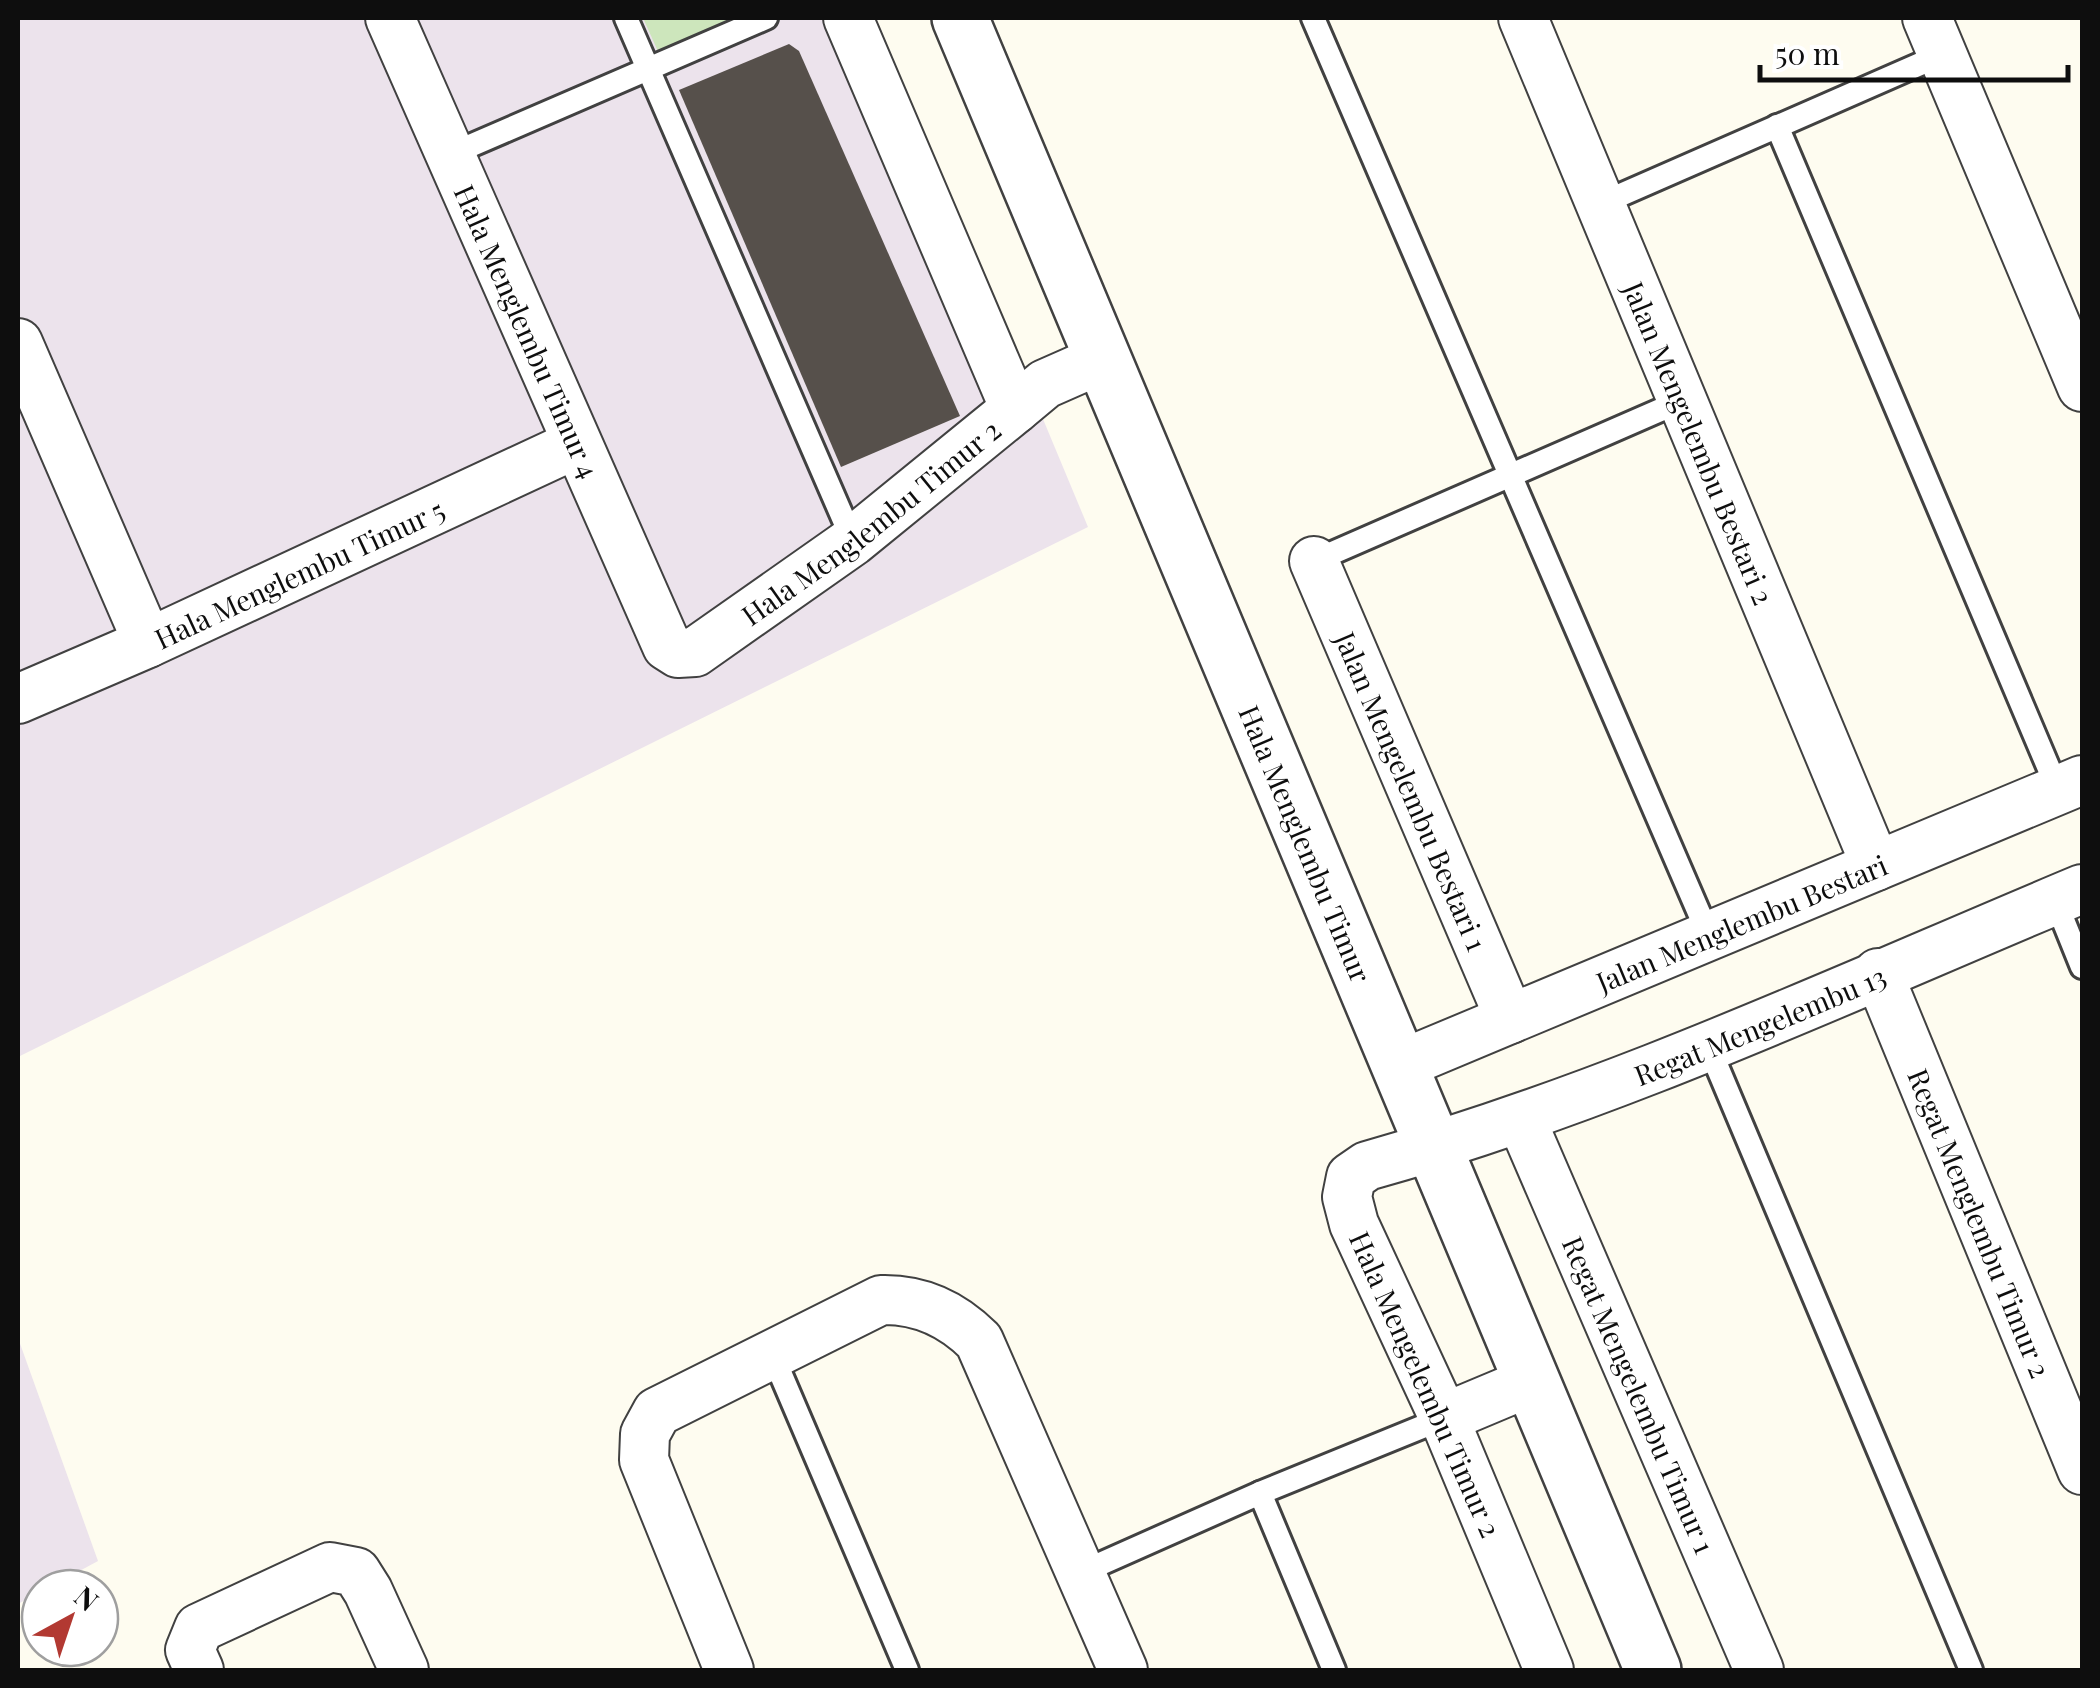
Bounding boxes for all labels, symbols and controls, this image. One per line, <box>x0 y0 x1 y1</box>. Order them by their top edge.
scale bar <box>1760 20 2068 82</box>
text: 50 m <box>1775 33 1840 73</box>
street label: Hala Menglembu Timur 4 <box>447 178 609 483</box>
street label: Jalan Mengelembu Bestari 2 <box>1616 275 1783 610</box>
street label: Hala Menglembu Timur 2 <box>733 410 1007 633</box>
street label: Hala Menglembu Timur 5 <box>148 490 450 656</box>
street label: Jalan Mengelembu Bestari 1 <box>1327 625 1497 956</box>
street label: Hala Menglembu Timur <box>1232 699 1381 988</box>
street label: Jalan Menglembu Bestari <box>1589 845 1892 1000</box>
street label: Regat Mengelembu 13 <box>1628 956 1891 1093</box>
street label: Regat Menglembu Timur 2 <box>1901 1063 2060 1383</box>
street label: Hala Mengelembu Timur 2 <box>1342 1225 1510 1543</box>
street label: Regat Mengelembu Timur 1 <box>1555 1230 1725 1559</box>
north arrow <box>20 1568 120 1668</box>
text: N <box>67 1577 107 1618</box>

